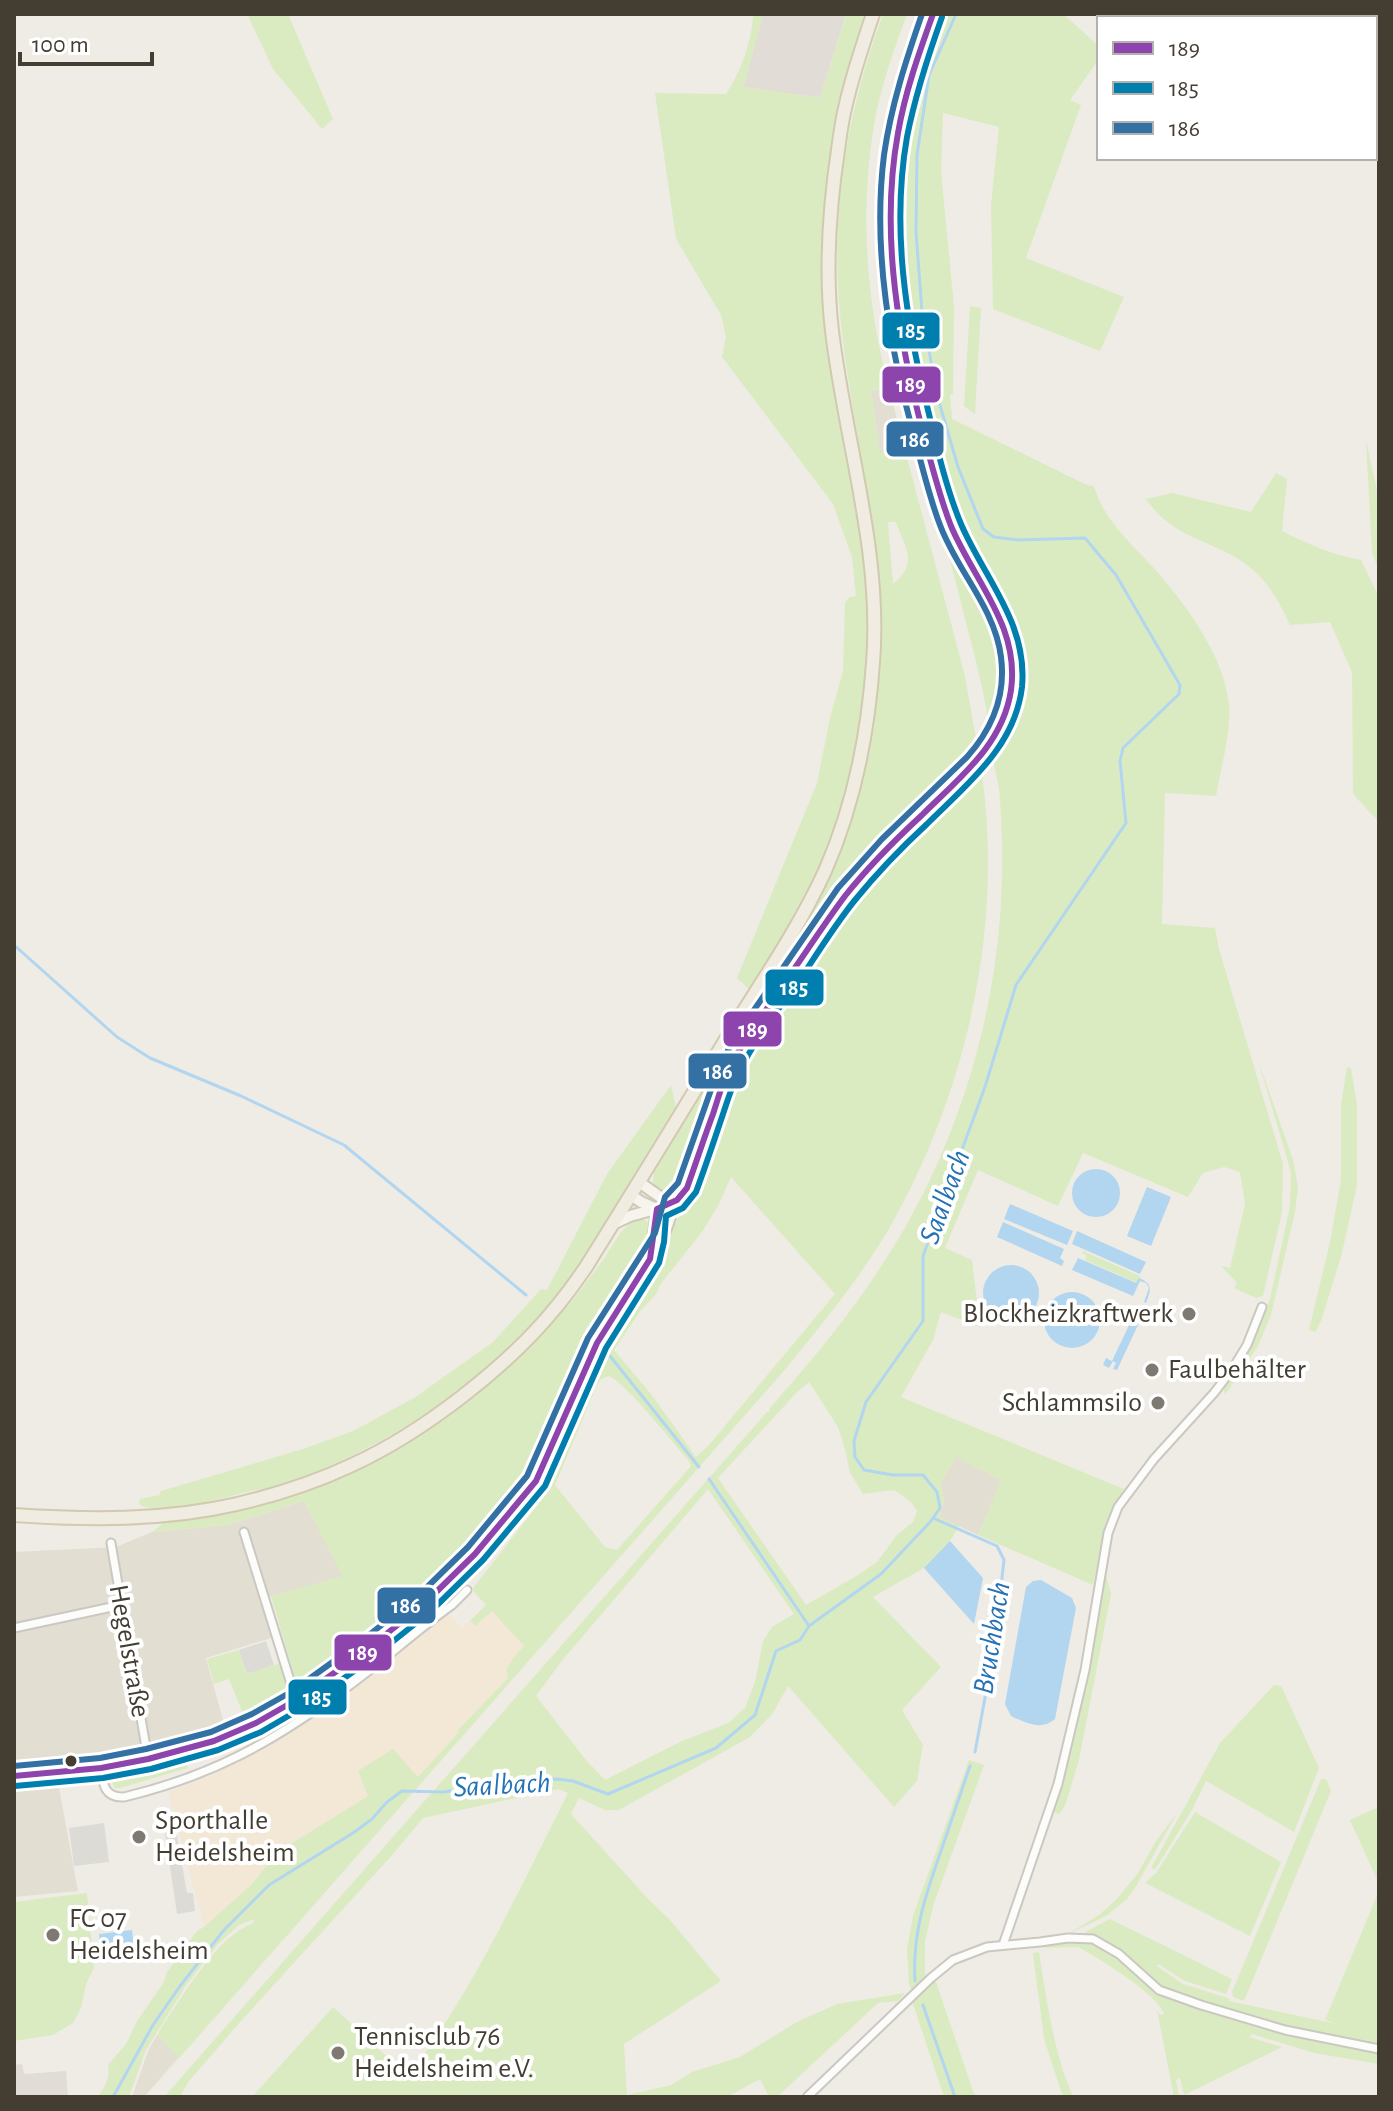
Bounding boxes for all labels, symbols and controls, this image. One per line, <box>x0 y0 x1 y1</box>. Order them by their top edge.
scale bar <box>20 16 152 66</box>
legend <box>1097 16 1377 160</box>
text: 100 m <box>32 33 89 57</box>
text: 189 <box>1169 37 1200 61</box>
text: 185 <box>1169 77 1199 101</box>
text: 186 <box>1169 117 1200 141</box>
line badge: 185 <box>881 311 941 350</box>
text: 185 <box>897 320 925 342</box>
line badge: 189 <box>881 365 942 404</box>
text: 189 <box>896 374 926 396</box>
line badge: 186 <box>885 420 945 458</box>
text: 186 <box>900 429 930 451</box>
line badge: 185 <box>764 968 825 1007</box>
text: 185 <box>780 977 808 999</box>
line badge: 189 <box>722 1010 783 1048</box>
text: 189 <box>738 1019 768 1041</box>
line badge: 186 <box>687 1052 748 1090</box>
text: 186 <box>703 1061 733 1083</box>
water label: Saalbach <box>914 1146 976 1248</box>
place label: Blockheizkraftwerk <box>963 1300 1173 1328</box>
marker: Blockheizkraftwerk <box>1180 1305 1198 1323</box>
place label: Faulbehälter <box>1168 1356 1306 1384</box>
marker: Faulbehälter <box>1143 1361 1161 1379</box>
place label: Schlammsilo <box>1002 1389 1142 1417</box>
marker: Schlammsilo <box>1149 1394 1167 1412</box>
water label: Bruchbach <box>968 1580 1016 1696</box>
street label: Hegelstraße <box>104 1583 154 1719</box>
line badge: 186 <box>376 1586 437 1625</box>
text: 186 <box>391 1595 421 1617</box>
line badge: 189 <box>333 1633 393 1672</box>
text: 189 <box>348 1642 378 1664</box>
line badge: 185 <box>287 1678 348 1716</box>
text: 185 <box>303 1687 331 1709</box>
unlabelled marker <box>63 1753 79 1769</box>
water label: Saalbach <box>453 1767 551 1803</box>
place label: Sporthalle Heidelsheim <box>155 1807 295 1867</box>
marker: Sporthalle Heidelsheim <box>130 1828 148 1846</box>
place label: FC 07 Heidelsheim <box>69 1905 209 1965</box>
marker: FC 07 Heidelsheim <box>44 1926 62 1944</box>
place label: Tennisclub 76 Heidelsheim e.V. <box>354 2023 534 2083</box>
marker: Tennisclub 76 Heidelsheim e.V. <box>329 2044 347 2062</box>

